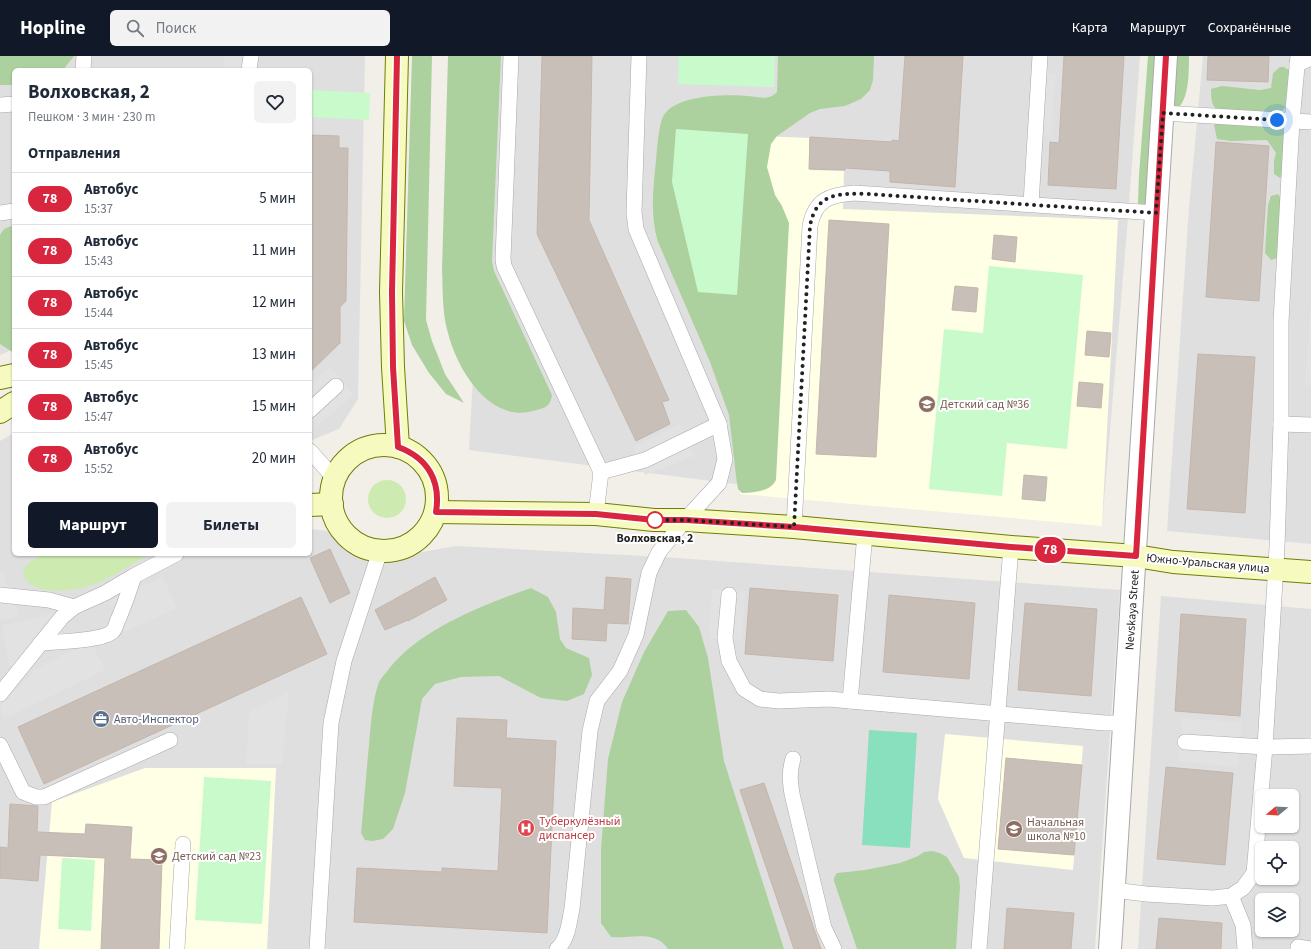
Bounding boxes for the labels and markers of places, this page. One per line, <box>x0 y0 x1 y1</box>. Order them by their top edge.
school or university icon: Детский сад №36 <box>917 394 937 414</box>
place label: Детский сад №36 <box>940 396 1029 413</box>
marker: Волховская, 2 <box>646 511 664 529</box>
place label: Волховская, 2 <box>617 530 693 547</box>
office icon: Авто-Инспектор <box>91 709 111 729</box>
place label: Авто-Инспектор <box>114 711 199 728</box>
place label: Туберкулёзный диспансер <box>539 813 621 844</box>
place label: Начальная школа №10 <box>1027 814 1086 845</box>
hospital icon: Туберкулёзный диспансер <box>516 818 536 838</box>
school or university icon: Начальная школа №10 <box>1004 819 1024 839</box>
school or university icon: Детский сад №23 <box>149 846 169 866</box>
place label: Детский сад №23 <box>172 848 261 865</box>

